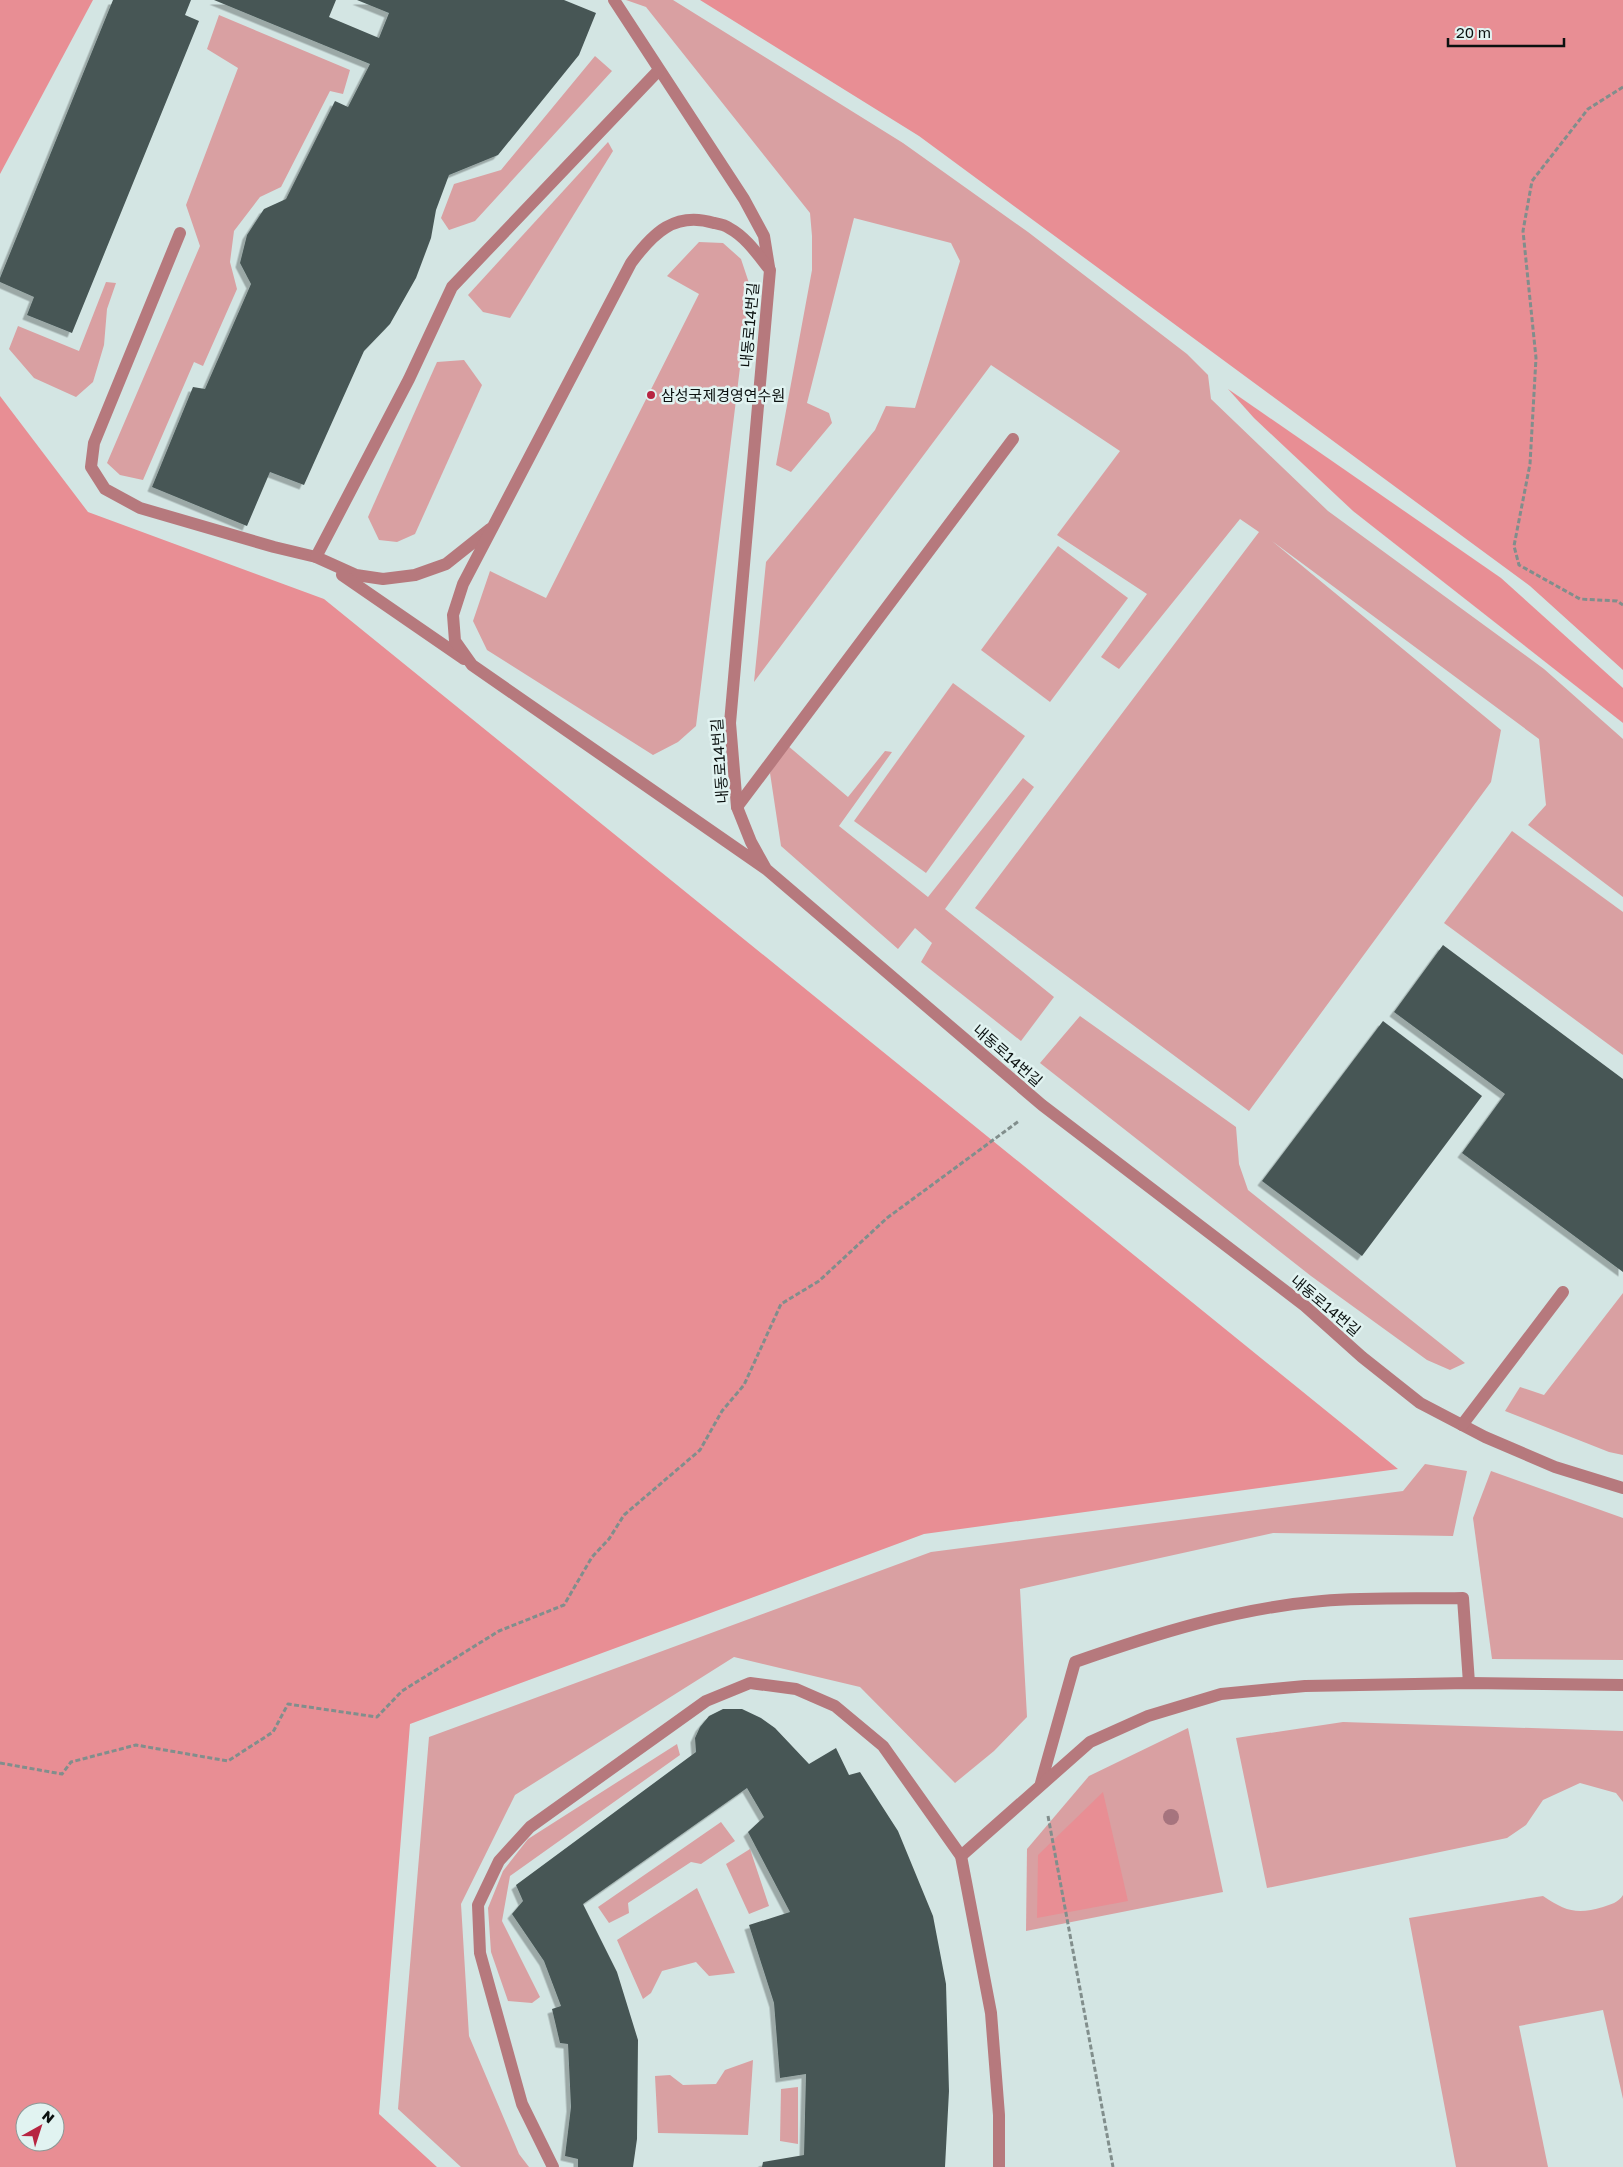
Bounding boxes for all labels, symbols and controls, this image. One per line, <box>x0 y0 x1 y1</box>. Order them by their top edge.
scale bar <box>1448 15 1564 47</box>
text: 20 m <box>1456 23 1491 41</box>
street label: 내동로14번길 <box>736 282 762 368</box>
place label: 삼성국제경영연수원 <box>661 386 785 404</box>
marker: 삼성국제경영연수원 <box>645 389 657 401</box>
street label: 내동로14번길 <box>707 718 731 804</box>
street label: 내동로14번길 <box>970 1020 1046 1090</box>
street label: 내동로14번길 <box>1287 1271 1365 1339</box>
north arrow <box>15 2102 65 2152</box>
text: N <box>39 2107 58 2126</box>

